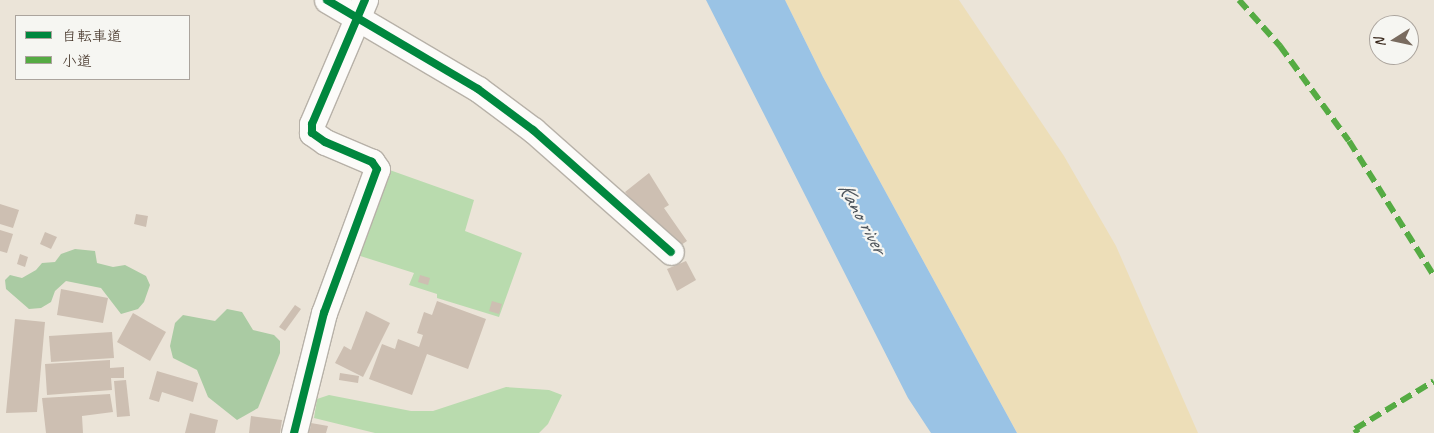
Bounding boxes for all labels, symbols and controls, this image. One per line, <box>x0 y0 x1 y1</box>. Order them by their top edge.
legend <box>15 15 190 80</box>
north arrow <box>1369 15 1419 65</box>
text: 自転車道 <box>62 27 122 46</box>
text: N <box>1371 37 1389 48</box>
text: 小道 <box>62 52 92 71</box>
water label: Kano river <box>832 178 892 258</box>

